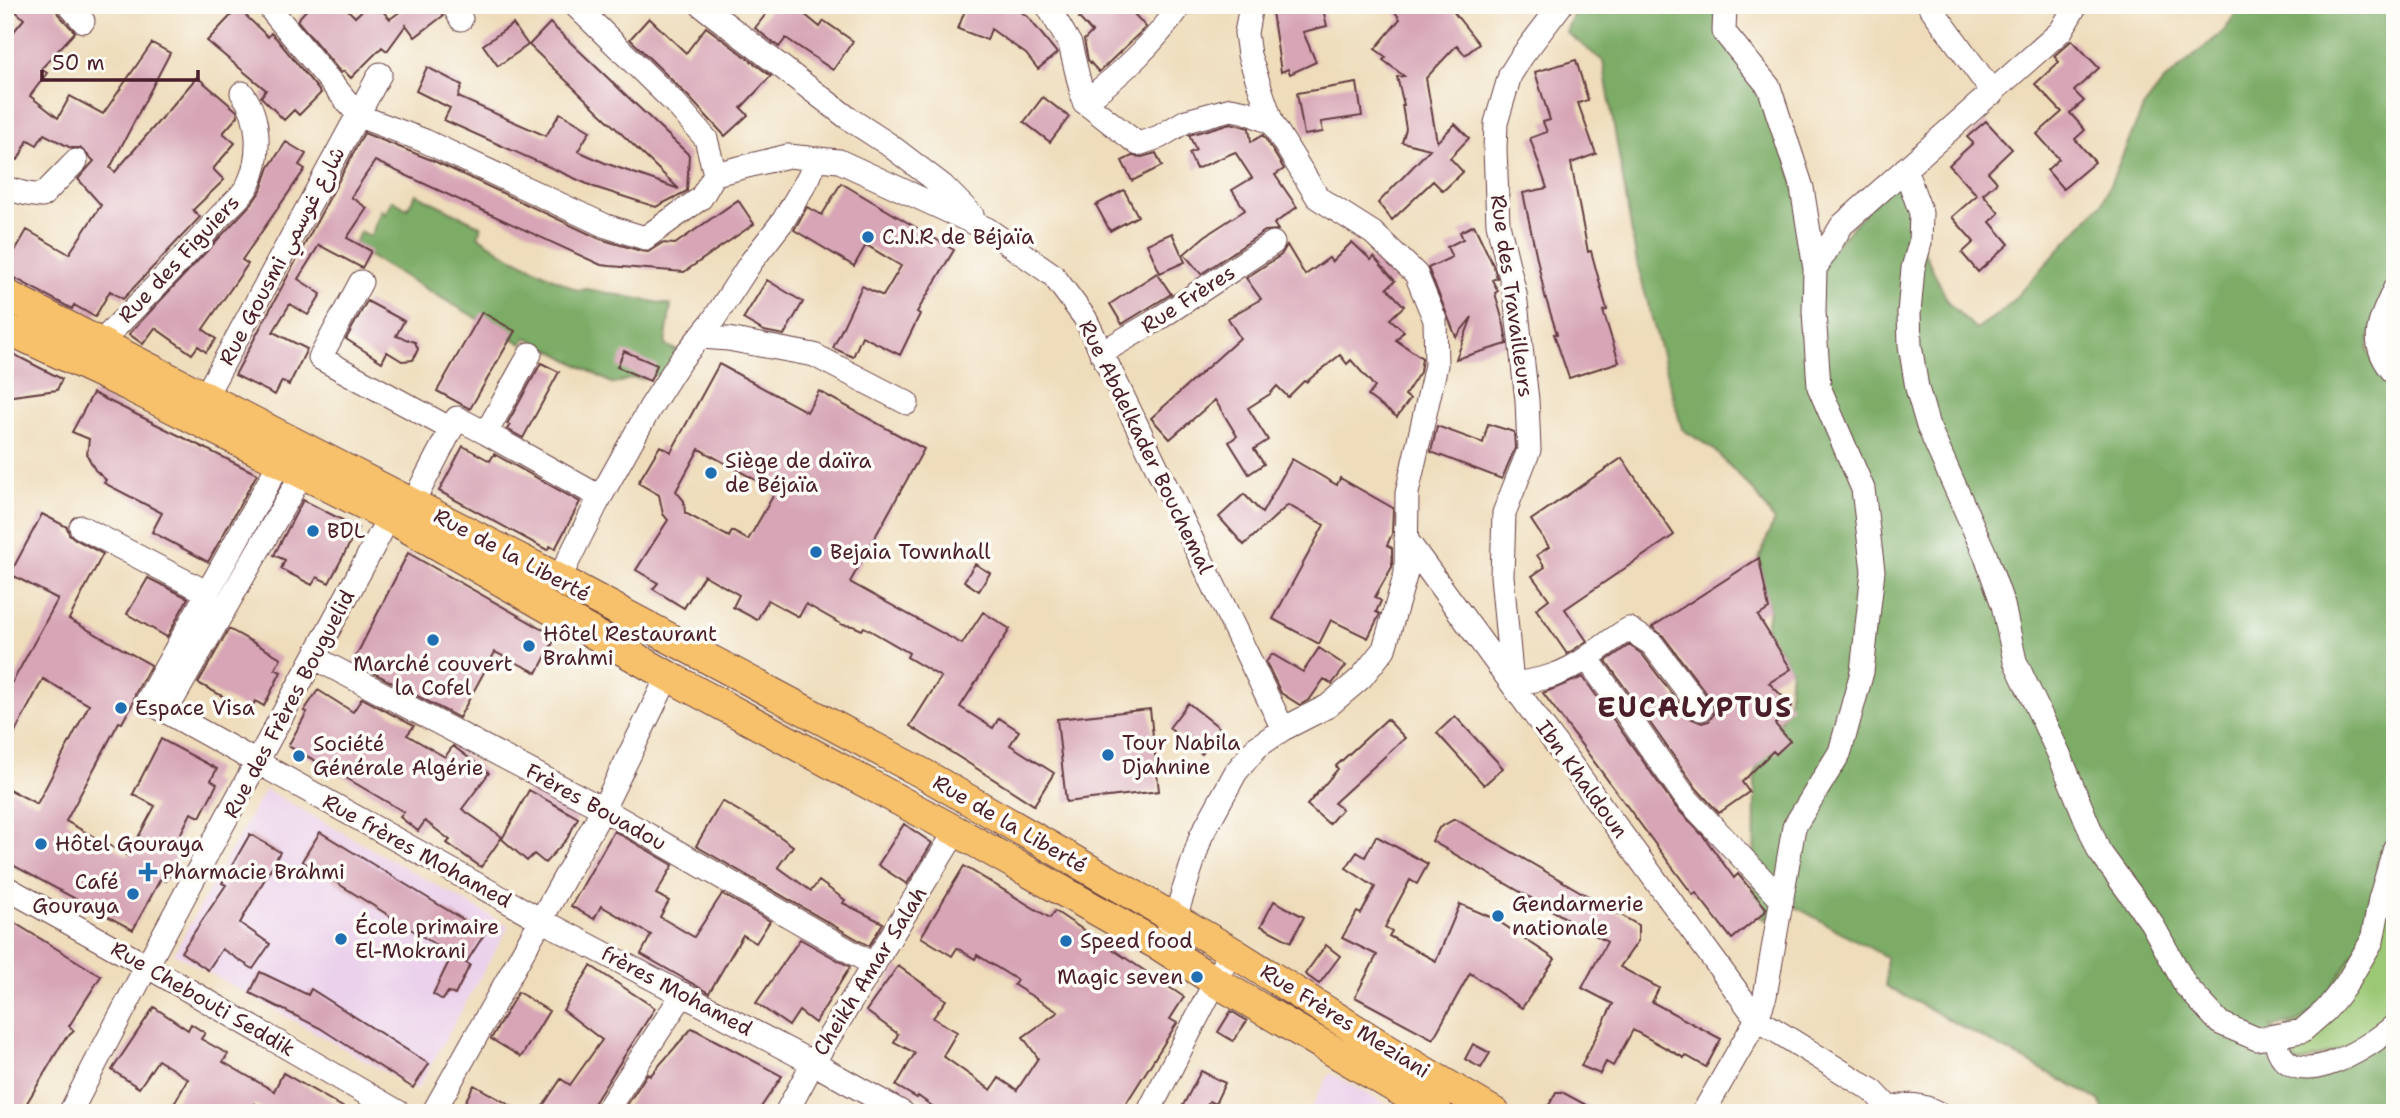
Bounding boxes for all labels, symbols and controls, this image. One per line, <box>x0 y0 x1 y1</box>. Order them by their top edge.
scale bar <box>42 38 198 82</box>
text: 50 m <box>52 49 105 77</box>
street label: Rue Gousmi شارع غوسمي <box>212 142 356 373</box>
street label: Rue des Figuiers <box>112 189 246 329</box>
street label: Rue des Travailleurs <box>1484 193 1540 399</box>
place label: C.N.R de Béjaïa <box>882 223 1034 251</box>
marker: C.N.R de Béjaïa <box>860 229 876 245</box>
street label: Rue Frères <box>1136 258 1240 340</box>
street label: Rue Abdelkader Bouchemal <box>1072 315 1220 579</box>
place label: Siège de daïra de Béjaïa <box>725 447 871 499</box>
marker: Siège de daïra de Béjaïa <box>703 465 719 481</box>
street label: Rue de la Liberté <box>429 502 595 608</box>
place label: BDL <box>327 517 366 545</box>
marker: BDL <box>305 523 321 539</box>
place label: Bejaia Townhall <box>830 538 991 566</box>
marker: Bejaia Townhall <box>808 544 824 560</box>
street label: Rue des Frères Bouguelid <box>217 585 361 823</box>
place label: Hôtel Restaurant Brahmi <box>543 620 717 672</box>
marker: Marché couvert la Cofel <box>425 632 441 648</box>
marker: Hôtel Restaurant Brahmi <box>521 638 537 654</box>
place label: Marché couvert la Cofel <box>353 650 513 702</box>
district label: EUCALYPTUS <box>1597 688 1793 726</box>
place label: Espace Visa <box>135 694 255 722</box>
marker: Espace Visa <box>113 700 129 716</box>
street label: Ibn Khaldoun <box>1530 714 1634 844</box>
place label: Tour Nabila Djahnine <box>1122 729 1240 781</box>
place label: Société Générale Algérie <box>313 730 484 782</box>
marker: Tour Nabila Djahnine <box>1100 747 1116 763</box>
marker: Société Générale Algérie <box>291 748 307 764</box>
street label: Frères Bouadou <box>521 757 671 857</box>
street label: Rue de la Liberté <box>928 768 1092 880</box>
street label: Rue frères Mohamed <box>317 787 517 915</box>
place label: Hôtel Gouraya <box>55 830 204 858</box>
marker: Hôtel Gouraya <box>33 836 49 852</box>
place label: Pharmacie Brahmi <box>162 858 345 886</box>
marker: Pharmacie Brahmi <box>140 864 156 880</box>
place label: Café Gouraya <box>32 868 119 920</box>
street label: Cheikh Amar Salah <box>807 881 933 1061</box>
marker: Café Gouraya <box>125 886 141 902</box>
place label: Gendarmerie nationale <box>1512 890 1644 942</box>
marker: Gendarmerie nationale <box>1490 908 1506 924</box>
place label: École primaire El-Mokrani <box>355 912 499 965</box>
place label: Speed food <box>1080 927 1193 955</box>
marker: École primaire El-Mokrani <box>333 931 349 947</box>
marker: Speed food <box>1058 933 1074 949</box>
street label: Rue Chebouti Seddik <box>106 935 300 1063</box>
street label: frères Mohamed <box>597 939 757 1043</box>
street label: Rue Frères Meziani <box>1255 957 1435 1085</box>
place label: Magic seven <box>1057 963 1183 991</box>
marker: Magic seven <box>1189 969 1205 985</box>

